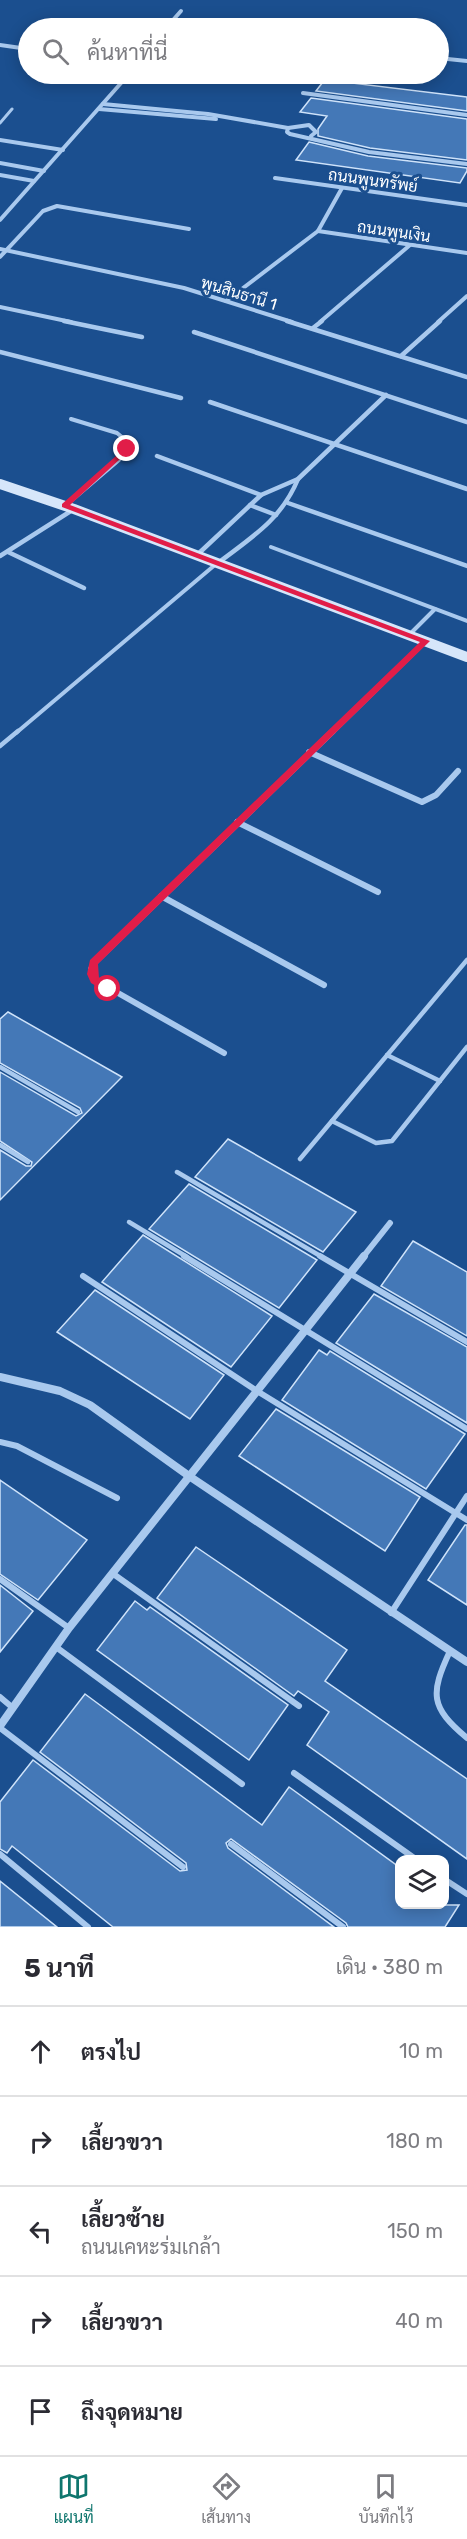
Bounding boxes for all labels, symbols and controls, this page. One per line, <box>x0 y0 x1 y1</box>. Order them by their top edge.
search box <box>18 18 449 84</box>
icon: search <box>39 35 72 68</box>
text: ค้นหาที่นี่ <box>87 39 167 66</box>
street label: ถนนพูนทรัพย์ <box>327 162 419 198</box>
street label: ถนนพูนเงิน <box>356 217 432 248</box>
street label: พูนสินธานี 1 <box>198 271 280 316</box>
route end <box>113 435 139 461</box>
route start <box>94 975 120 1001</box>
map controls <box>395 1855 449 1909</box>
button: layers <box>395 1855 449 1909</box>
text: 5 นาที <box>24 1953 94 1984</box>
text: เดิน · 380 m <box>336 1955 443 1979</box>
icon: ahead <box>24 2035 57 2068</box>
text: ตรงไป <box>81 2039 141 2066</box>
text: 10 m <box>399 2039 443 2063</box>
icon: right <box>24 2125 57 2158</box>
text: เลี้ยวขวา <box>81 2129 163 2156</box>
text: 180 m <box>386 2129 443 2153</box>
text: เลี้ยวซ้าย <box>81 2206 165 2233</box>
icon: left <box>24 2215 57 2248</box>
text: 150 m <box>387 2219 443 2243</box>
text: ถนนเคหะร่มเกล้า <box>81 2235 221 2259</box>
icon: right <box>24 2305 57 2338</box>
text: เลี้ยวขวา <box>81 2309 163 2336</box>
text: 40 m <box>395 2309 443 2333</box>
icon: arrive <box>24 2395 57 2428</box>
text: ถึงจุดหมาย <box>81 2399 183 2426</box>
tab: แผนที่ <box>54 2470 94 2527</box>
tab: เส้นทาง <box>201 2470 251 2527</box>
tab: บันทึกไว้ <box>359 2470 413 2527</box>

